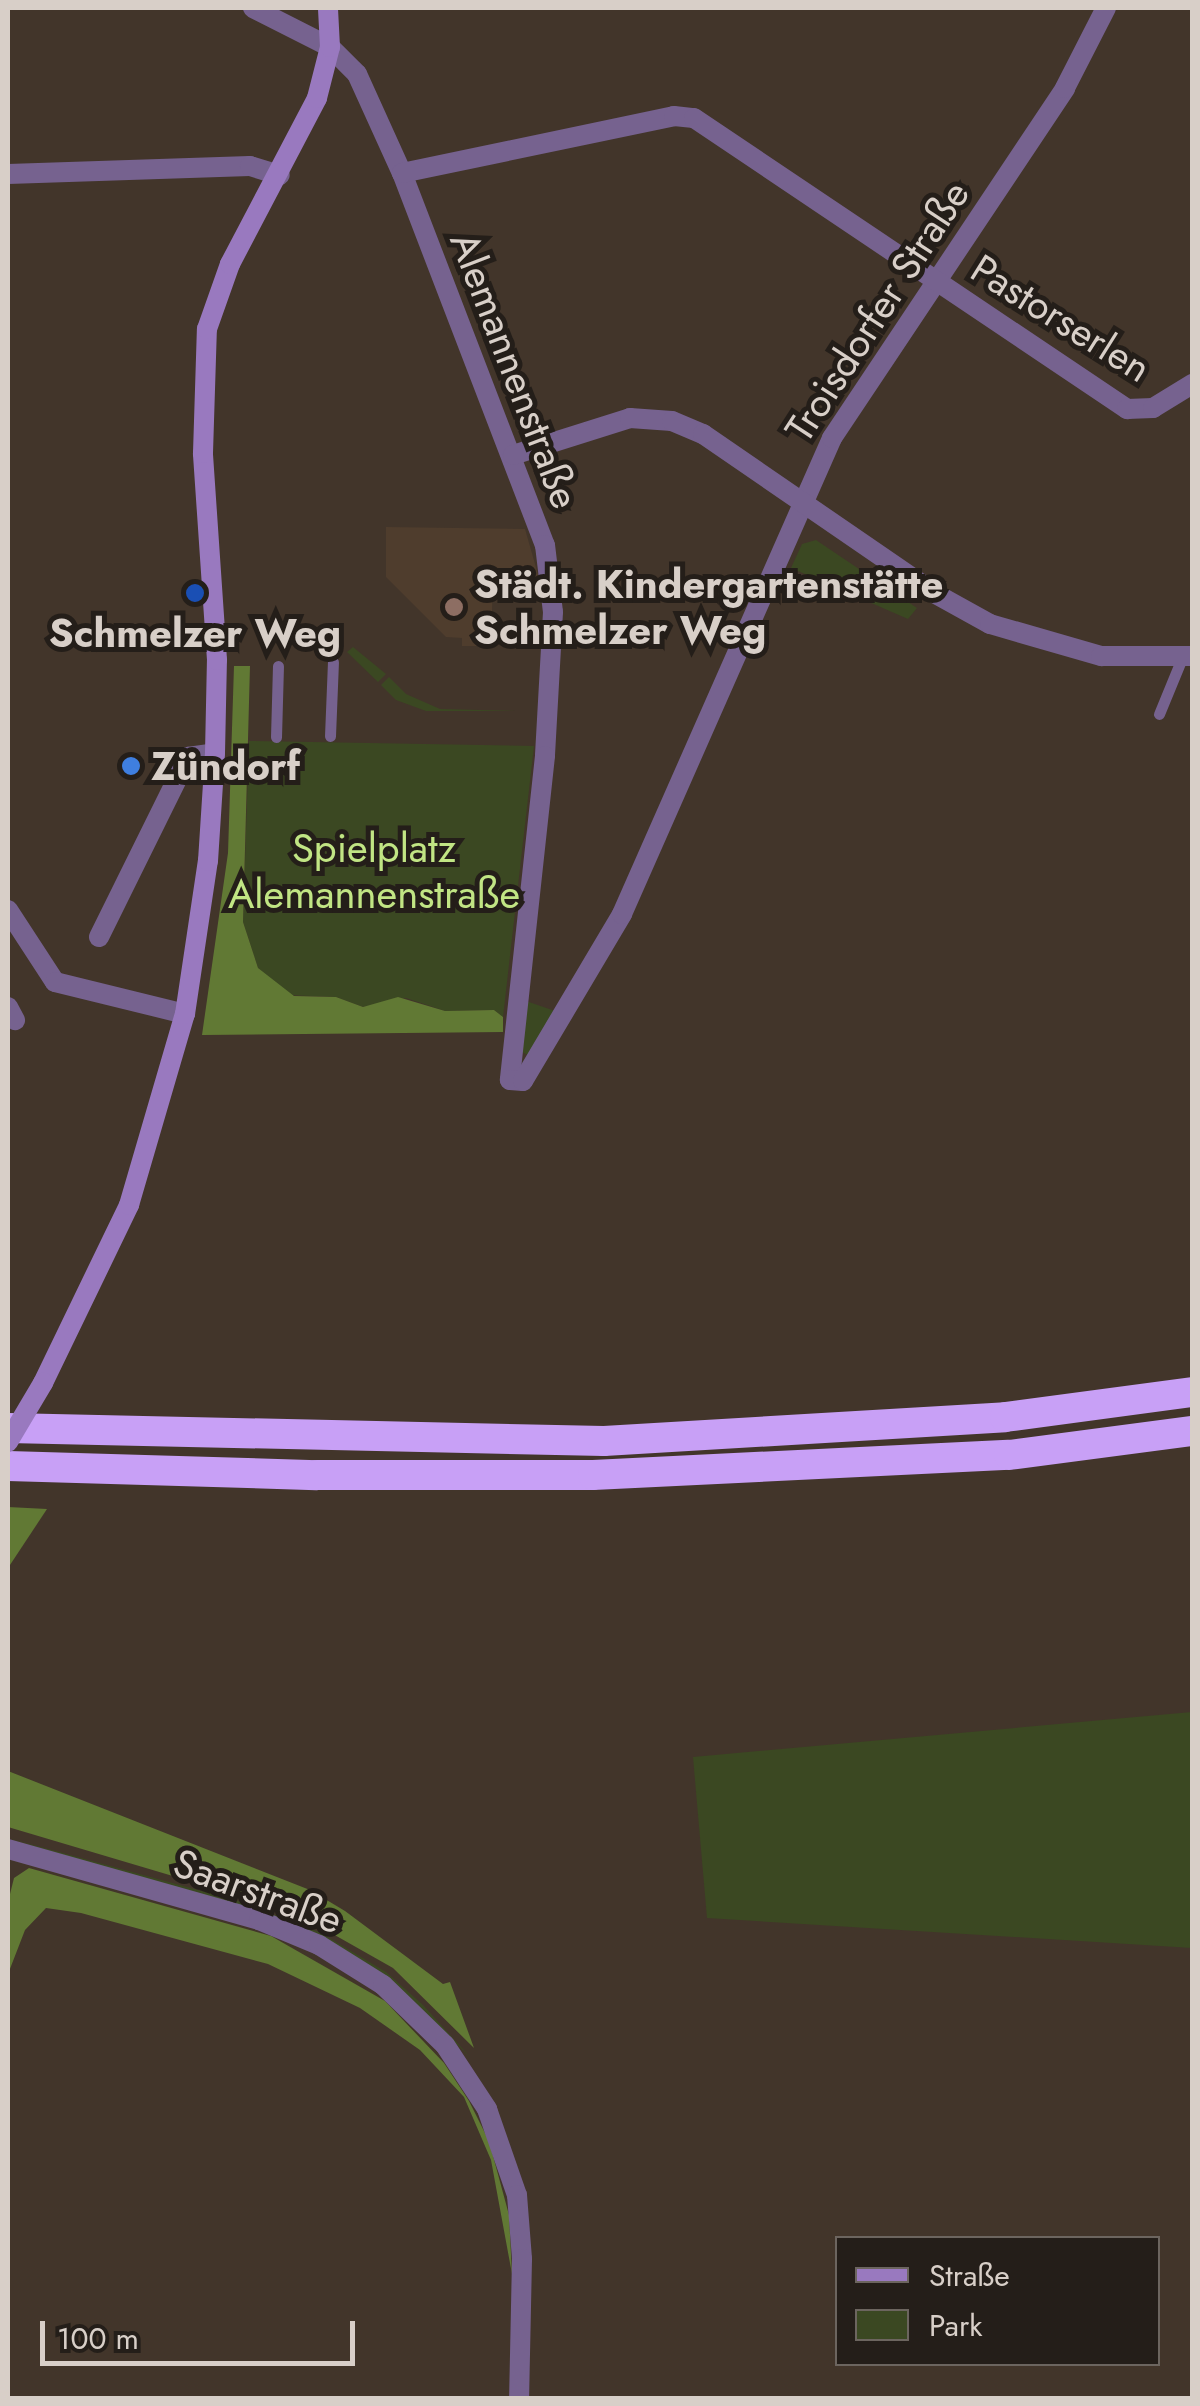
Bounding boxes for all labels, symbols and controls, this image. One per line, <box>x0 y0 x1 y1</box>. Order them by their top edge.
street label: Troisdorfer Straße <box>775 172 979 450</box>
street label: Alemannenstraße <box>440 225 590 515</box>
street label: Pastorserlen <box>962 244 1160 392</box>
place label: Städt. Kindergartenstätte Schmelzer Weg <box>474 560 943 654</box>
marker: Schmelzer Weg <box>184 582 206 604</box>
marker: Städt. Kindergartenstätte Schmelzer Weg <box>443 596 465 618</box>
place label: Schmelzer Weg <box>49 609 341 657</box>
place label: Zündorf <box>151 742 300 790</box>
marker: Zündorf <box>120 755 142 777</box>
park label: Spielplatz Alemannenstraße <box>228 824 520 918</box>
street label: Saarstraße <box>167 1838 349 1944</box>
legend <box>835 2236 1160 2366</box>
text: Straße <box>929 2254 1010 2297</box>
scale bar <box>45 2301 360 2363</box>
text: Park <box>929 2304 982 2347</box>
text: 100 m <box>57 2317 139 2360</box>

